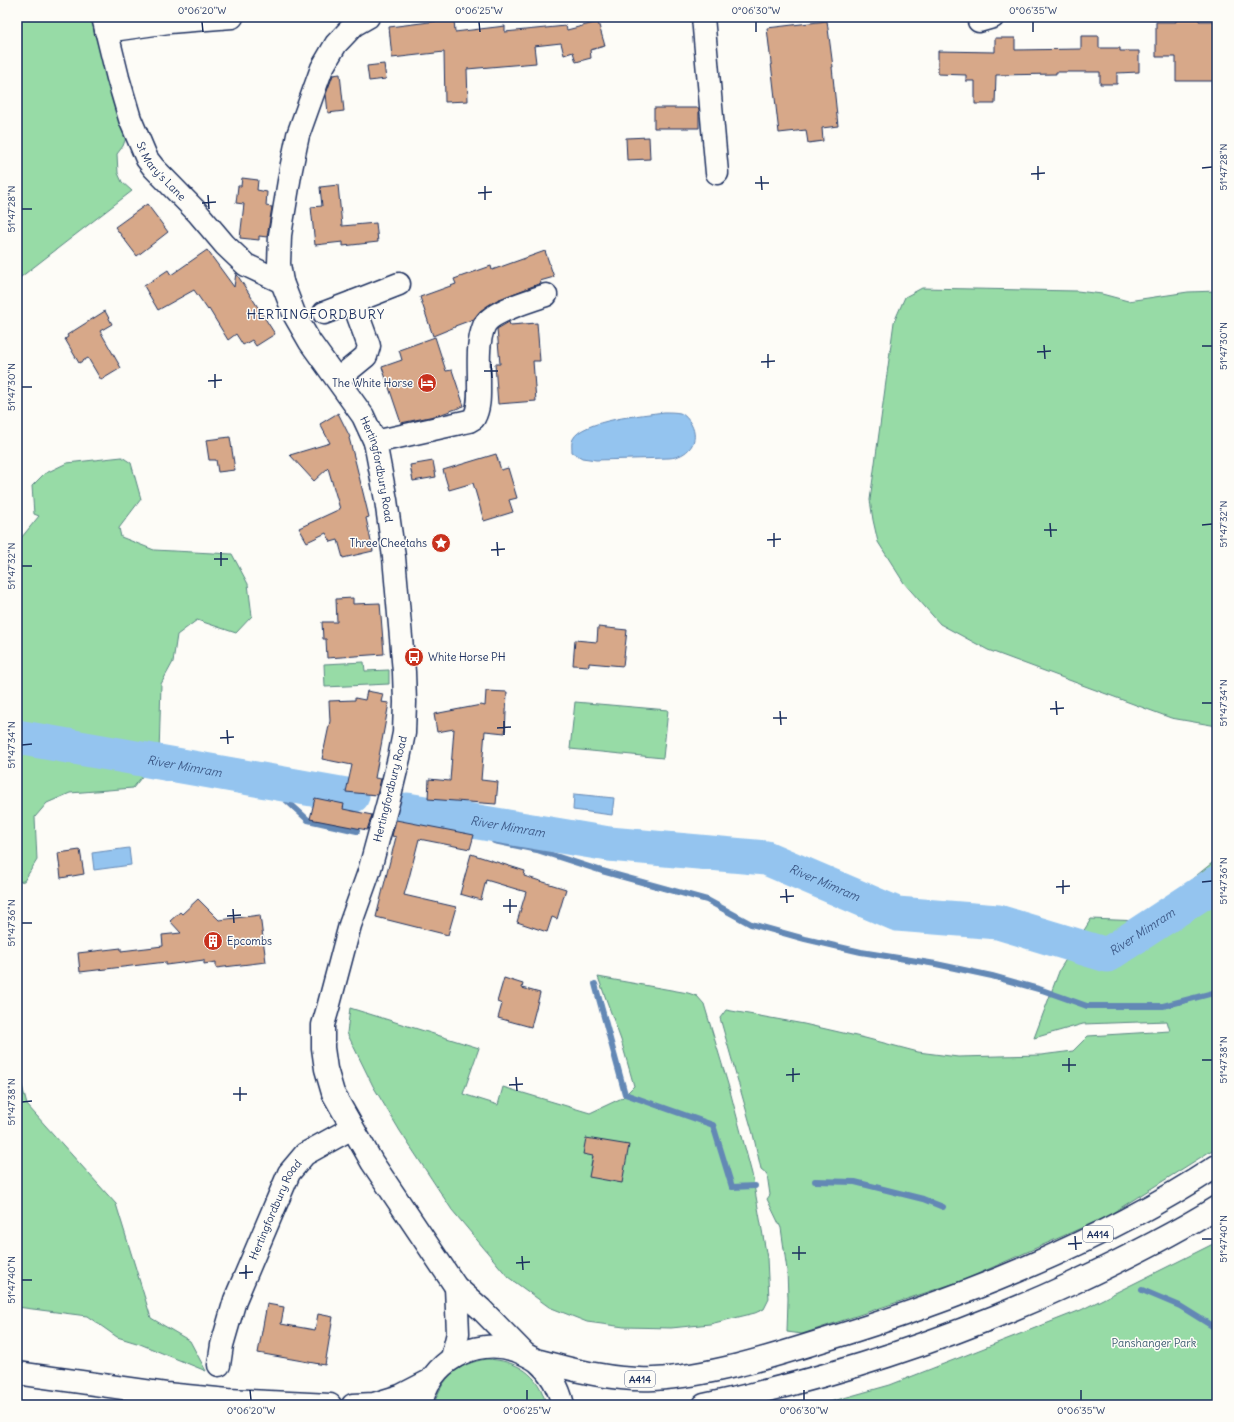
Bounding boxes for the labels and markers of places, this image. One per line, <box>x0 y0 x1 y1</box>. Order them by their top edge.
hotel icon: The White Horse <box>416 372 438 394</box>
place label: The White Horse <box>332 376 413 390</box>
place icon: Three Cheetahs <box>430 532 452 554</box>
place label: Three Cheetahs <box>349 536 427 550</box>
bus stop icon: White Horse PH <box>403 646 425 668</box>
place label: White Horse PH <box>428 650 506 664</box>
building icon: Epcombs <box>202 930 224 952</box>
place label: Epcombs <box>227 934 272 948</box>

